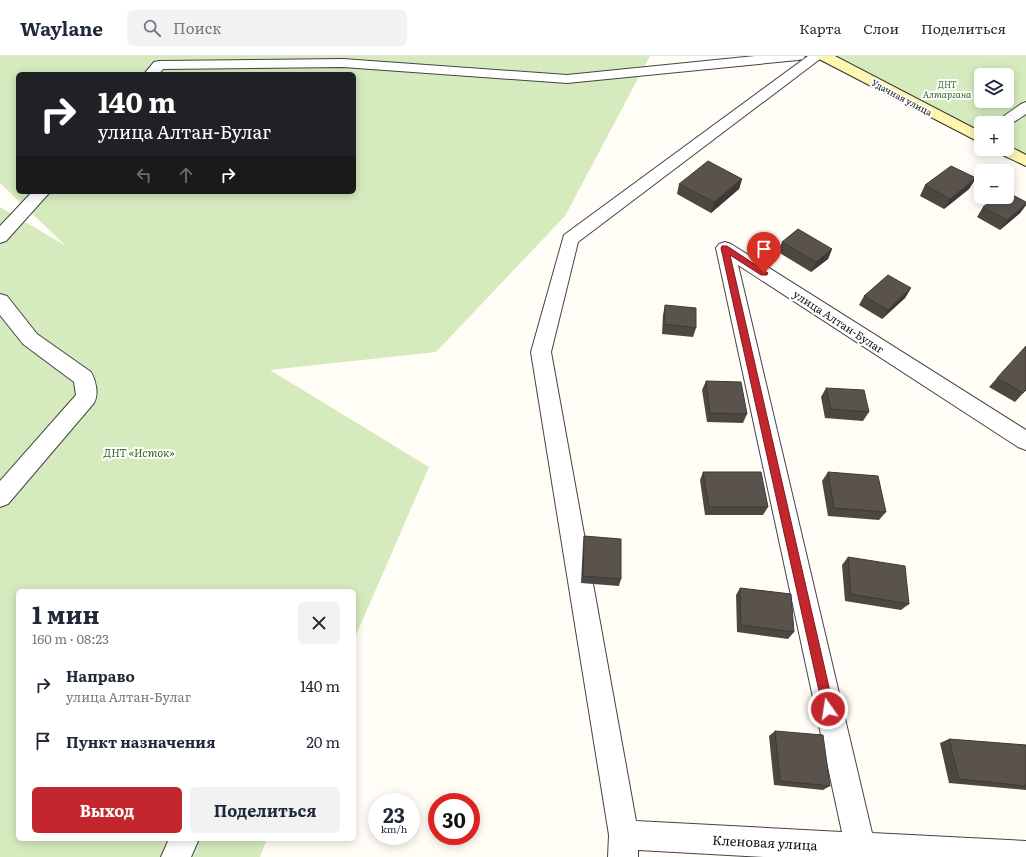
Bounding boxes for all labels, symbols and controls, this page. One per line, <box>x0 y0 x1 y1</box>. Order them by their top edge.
search box <box>127 10 407 46</box>
text: Waylane <box>20 14 103 42</box>
text: Поиск <box>173 16 221 39</box>
icon: search <box>141 17 163 39</box>
text: Карта <box>799 18 841 38</box>
text: Слои <box>863 18 899 38</box>
text: Поделиться <box>921 18 1006 38</box>
map controls <box>974 68 1014 204</box>
button: layers <box>974 68 1014 108</box>
street label: Удачная улица <box>869 75 935 119</box>
park label: ДНТ Алтаргана <box>923 77 972 101</box>
text: 140 m <box>98 80 176 122</box>
icon: right <box>32 88 84 140</box>
button: + <box>974 116 1014 156</box>
text: улица Алтан-Булаг <box>98 118 271 145</box>
icon: left <box>133 164 155 186</box>
icon: ahead <box>175 164 197 186</box>
icon: right <box>217 164 239 186</box>
button: − <box>974 164 1014 204</box>
pin <box>747 232 781 273</box>
icon: arrive <box>753 238 775 260</box>
street label: улица Алтан-Булаг <box>790 285 888 357</box>
park label: ДНТ «Исток» <box>103 444 175 460</box>
text: 1 мин <box>32 596 99 631</box>
button: close <box>298 602 340 644</box>
text: 160 m · 08:23 <box>32 629 109 648</box>
text: Направо <box>66 664 135 687</box>
icon: right <box>32 674 54 696</box>
text: 140 m <box>300 674 340 697</box>
text: улица Алтан-Булаг <box>66 687 191 706</box>
position arrow <box>807 688 849 730</box>
icon: arrive <box>32 730 54 752</box>
text: Пункт назначения <box>66 730 216 753</box>
text: 20 m <box>306 730 340 753</box>
button: Выход <box>32 787 182 833</box>
button: Поделиться <box>190 787 340 833</box>
speed limit sign: 30 <box>428 793 480 845</box>
text: 23 <box>383 799 405 829</box>
text: km/h <box>381 821 407 836</box>
street label: Кленовая улица <box>712 830 818 854</box>

